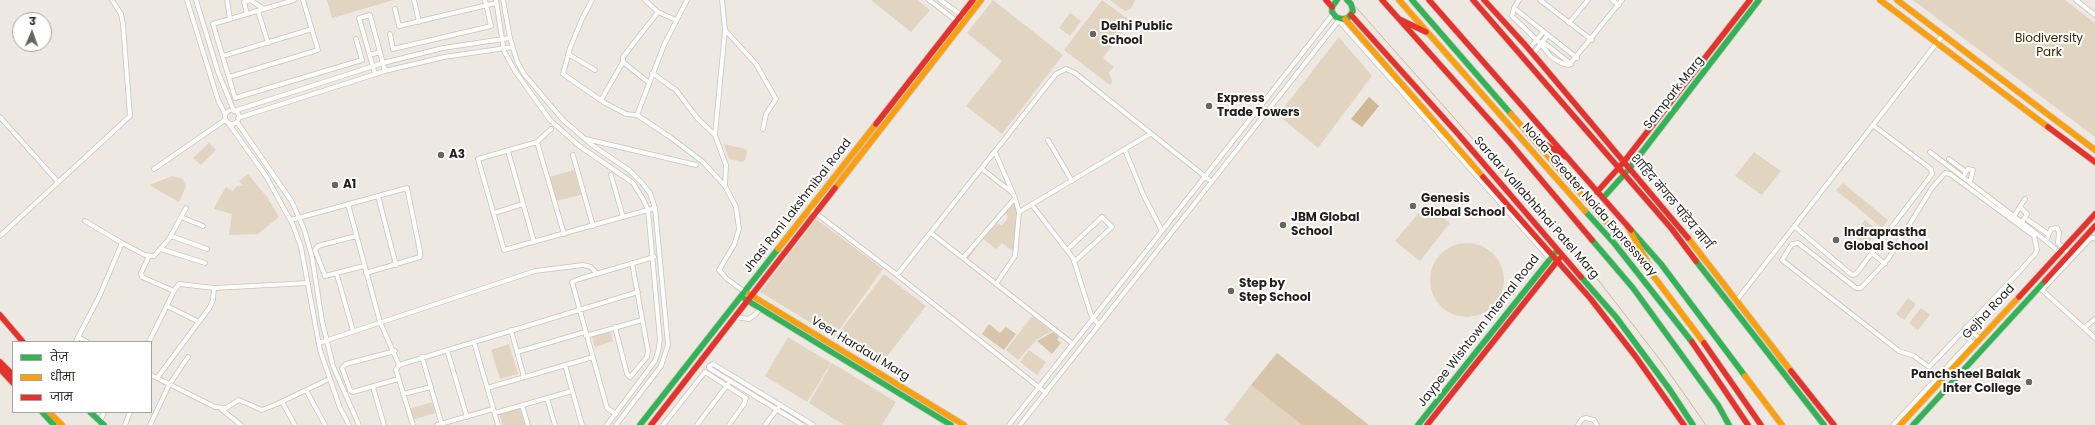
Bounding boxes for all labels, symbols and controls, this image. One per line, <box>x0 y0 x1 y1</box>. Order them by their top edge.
north arrow <box>12 12 52 52</box>
text: उ <box>29 13 36 29</box>
place label: Delhi Public School <box>1101 20 1173 48</box>
marker: Delhi Public School <box>1088 29 1098 39</box>
park label: Biodiversity Park <box>2015 32 2083 60</box>
street label: Sampark Marg <box>1641 54 1707 132</box>
place label: Express Trade Towers <box>1217 92 1300 120</box>
marker: Express Trade Towers <box>1204 101 1214 111</box>
street label: Noida-Greater Noida Expressway <box>1518 120 1660 280</box>
street label: Sardar Vallabhbhai Patel Marg <box>1470 134 1602 282</box>
street label: Jhasi Rani Lakshmibai Road <box>741 136 855 276</box>
place label: A3 <box>449 148 465 162</box>
marker: A3 <box>436 150 446 160</box>
street label: शाहिद मंगल पांडेय मार्ग <box>1627 152 1715 252</box>
place label: A1 <box>343 178 356 192</box>
marker: A1 <box>330 180 340 190</box>
place label: Genesis Global School <box>1421 192 1505 220</box>
marker: Genesis Global School <box>1408 201 1418 211</box>
place label: JBM Global School <box>1291 211 1360 239</box>
marker: JBM Global School <box>1278 220 1288 230</box>
place label: Indraprastha Global School <box>1844 226 1928 254</box>
marker: Indraprastha Global School <box>1831 235 1841 245</box>
street label: Jaypee Wishtown Internal Road <box>1415 252 1543 410</box>
place label: Step by Step School <box>1239 277 1311 305</box>
street label: Gejha Road <box>1960 282 2018 342</box>
marker: Step by Step School <box>1226 286 1236 296</box>
street label: Veer Hardaul Marg <box>808 314 912 384</box>
legend <box>12 341 152 413</box>
text: तेज़ <box>50 348 68 365</box>
text: धीमा <box>50 368 75 385</box>
place label: Panchsheel Balak Inter College <box>1911 368 2021 396</box>
marker: Panchsheel Balak Inter College <box>2024 377 2034 387</box>
text: जाम <box>50 388 73 405</box>

